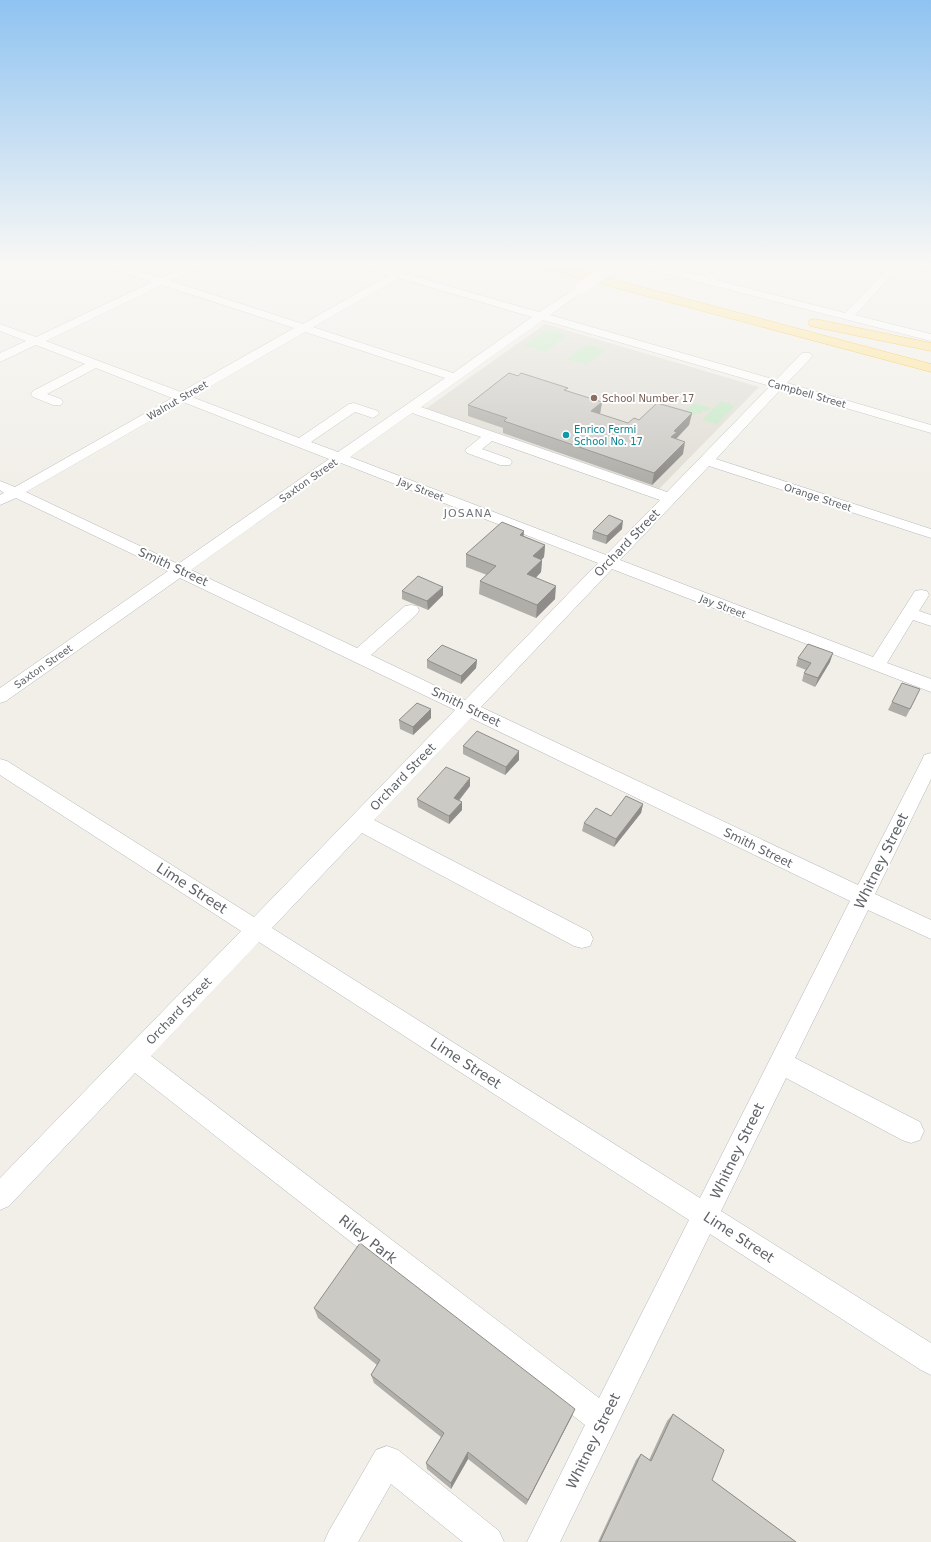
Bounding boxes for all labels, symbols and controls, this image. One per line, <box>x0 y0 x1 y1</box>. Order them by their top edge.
street label: Campbell Street <box>766 377 847 410</box>
street label: Walnut Street <box>145 379 210 422</box>
marker: School Number 17 <box>589 393 599 403</box>
place label: School Number 17 <box>602 393 694 404</box>
place label: Enrico Fermi School No. 17 <box>574 424 643 447</box>
marker: Enrico Fermi School No. 17 <box>561 430 571 440</box>
street label: Saxton Street <box>277 456 339 505</box>
street label: Jay Street <box>395 475 446 503</box>
street label: Orange Street <box>783 481 853 514</box>
street label: Orchard Street <box>591 506 663 580</box>
district label: JOSANA <box>443 507 492 520</box>
street label: Smith Street <box>136 545 210 589</box>
street label: Jay Street <box>697 592 748 620</box>
street label: Saxton Street <box>12 642 74 691</box>
street label: Smith Street <box>429 684 503 730</box>
street label: Orchard Street <box>367 740 439 814</box>
street label: Whitney Street <box>851 810 911 912</box>
street label: Smith Street <box>721 825 795 871</box>
street label: Lime Street <box>154 859 231 917</box>
street label: Orchard Street <box>143 974 215 1048</box>
street label: Lime Street <box>428 1034 505 1092</box>
street label: Whitney Street <box>707 1100 767 1202</box>
street label: Lime Street <box>701 1208 778 1266</box>
street label: Riley Park <box>336 1211 401 1267</box>
street label: Whitney Street <box>563 1390 623 1492</box>

